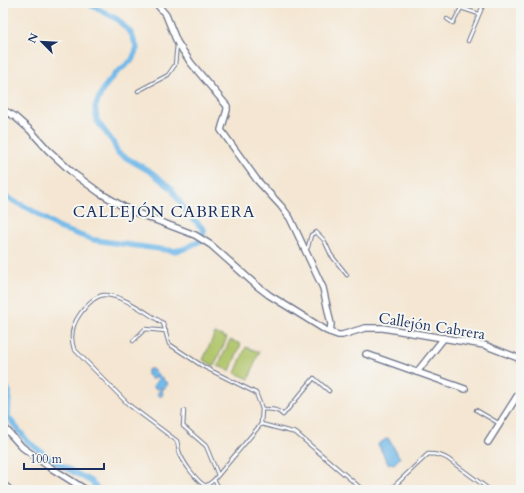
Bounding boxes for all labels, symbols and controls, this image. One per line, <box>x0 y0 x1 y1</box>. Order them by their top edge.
north arrow <box>22 22 62 62</box>
text: N <box>25 30 42 46</box>
district label: CALLEJÓN CABRERA <box>73 201 255 223</box>
street label: Callejón Cabrera <box>377 308 487 344</box>
scale bar <box>24 445 104 471</box>
text: 100 m <box>30 451 63 467</box>

